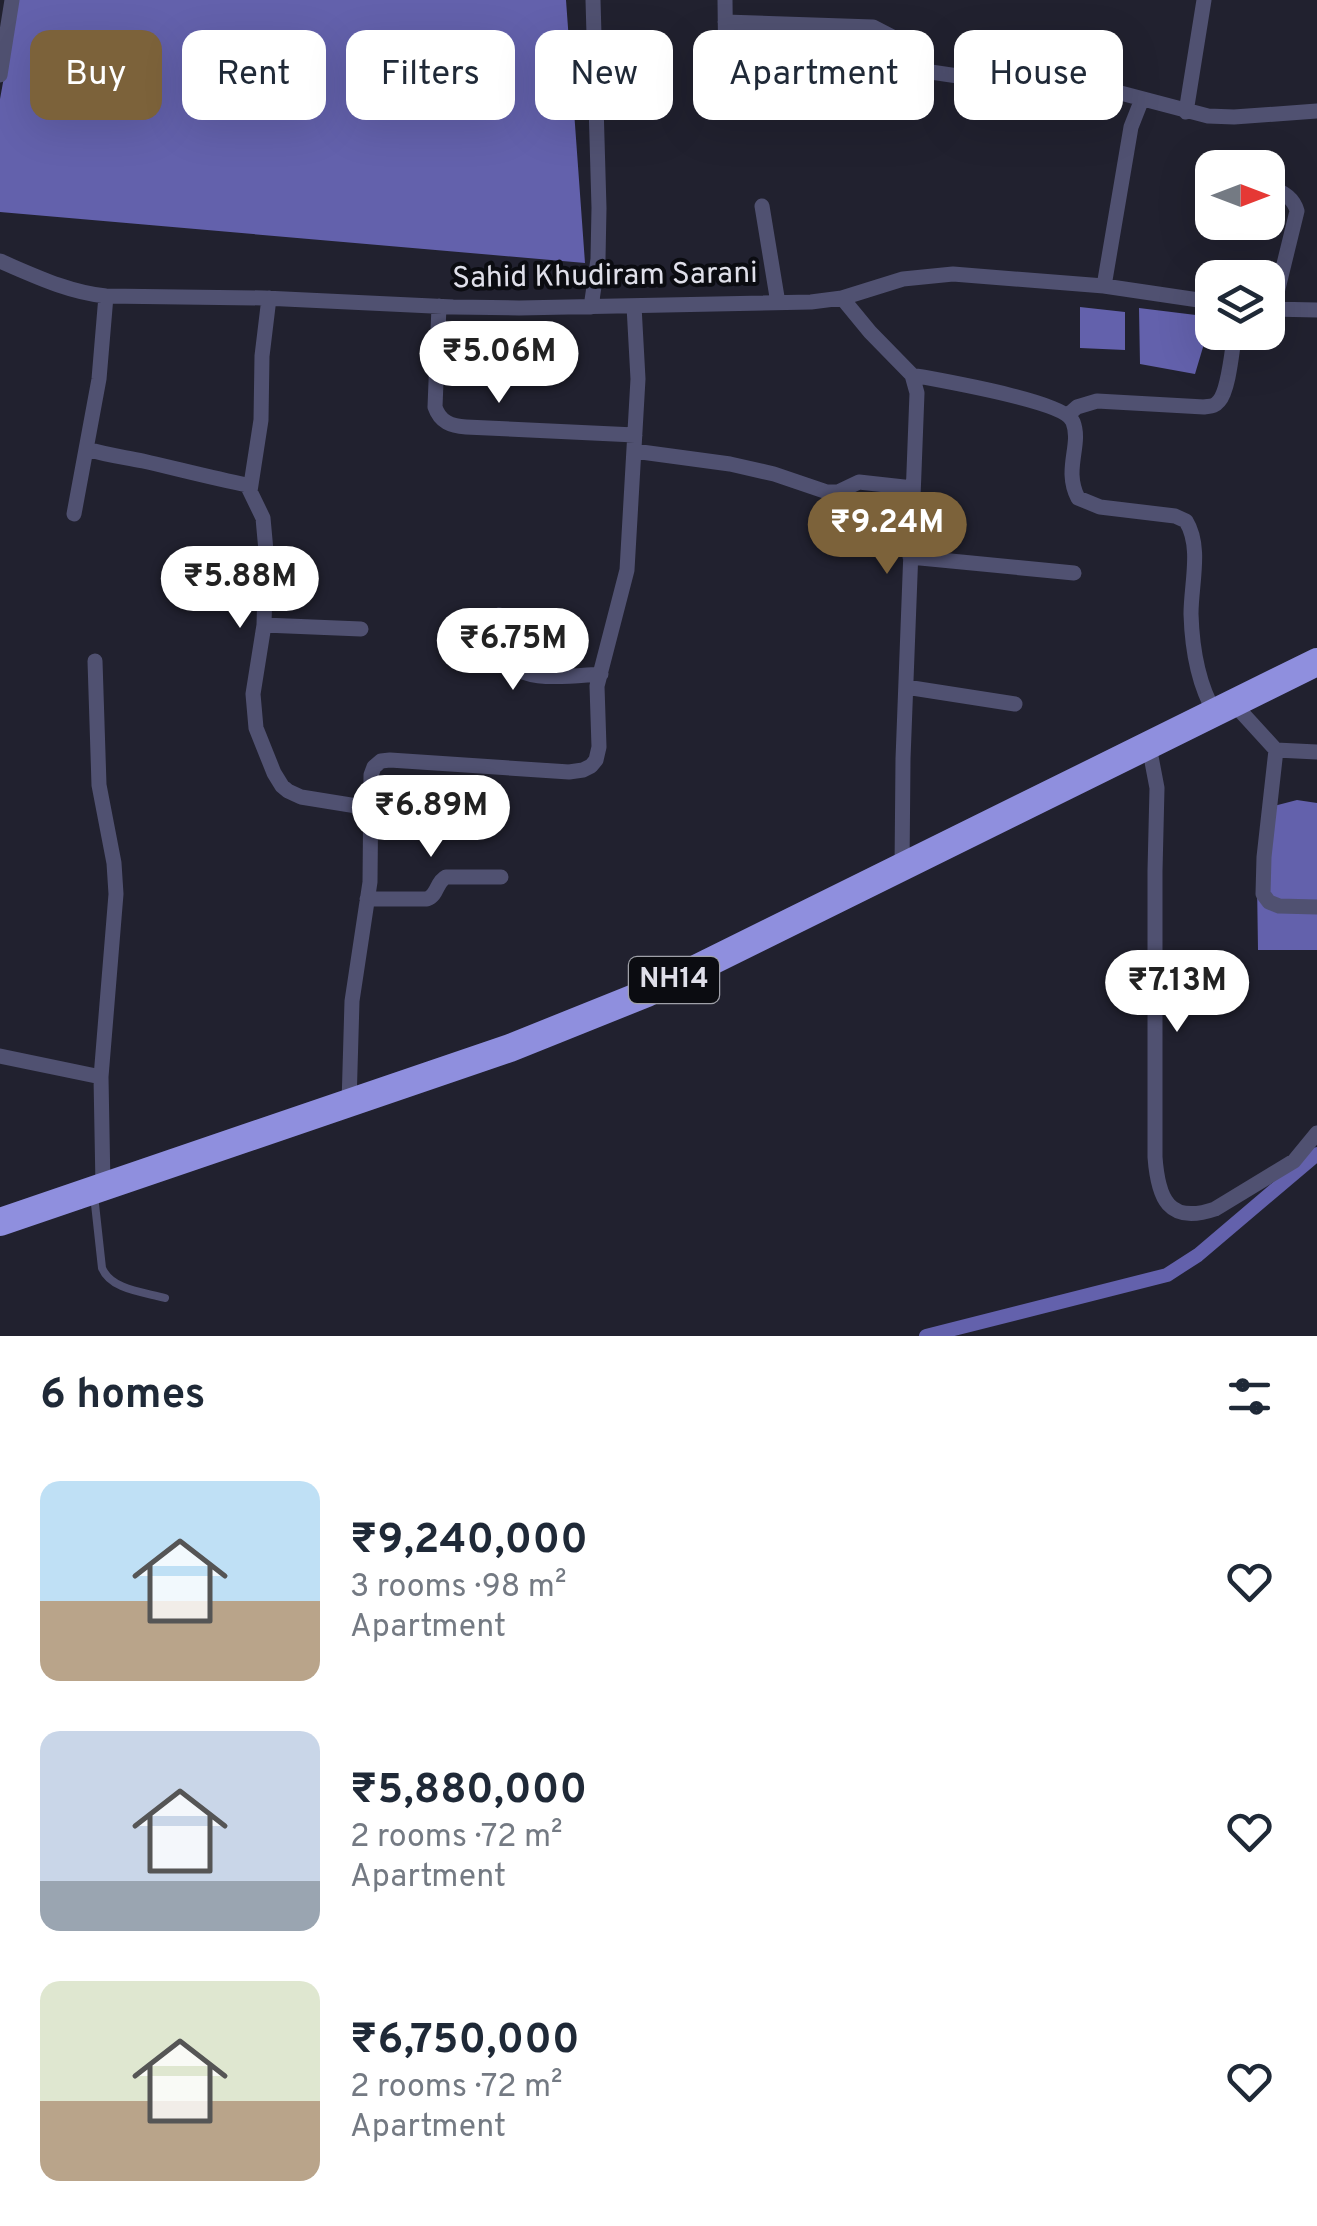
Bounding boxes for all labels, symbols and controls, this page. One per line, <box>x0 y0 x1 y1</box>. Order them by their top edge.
chip: Buy <box>30 30 162 120</box>
chip: Rent <box>182 30 326 120</box>
chip: Filters <box>346 30 515 120</box>
chip: New <box>535 30 673 120</box>
chip: Apartment <box>693 30 934 120</box>
chip: House <box>954 30 1123 120</box>
north arrow <box>1195 150 1285 240</box>
map controls <box>1195 150 1285 350</box>
street label: Sahid Khudiram Sarani <box>452 256 758 298</box>
button: layers <box>1195 260 1285 350</box>
pin: ₹5.06M <box>418 321 580 406</box>
text: ₹5.06M <box>442 333 556 373</box>
pin: ₹9.24M <box>806 492 968 577</box>
text: ₹9.24M <box>830 504 944 544</box>
pin: ₹5.88M <box>159 546 321 631</box>
text: ₹5.88M <box>183 558 297 598</box>
pin: ₹6.75M <box>432 608 594 693</box>
text: ₹6.75M <box>459 620 567 660</box>
pin: ₹6.89M <box>350 775 512 860</box>
text: ₹6.89M <box>374 787 488 827</box>
pin: ₹7.13M <box>1096 950 1258 1035</box>
road number: NH14 <box>629 957 719 1003</box>
text: ₹7.13M <box>1127 962 1227 1002</box>
icon: filters <box>1222 1369 1277 1424</box>
text: 6 homes <box>40 1370 205 1423</box>
text: ₹9,240,000 <box>350 1515 588 1568</box>
icon: home <box>120 1521 240 1641</box>
icon: heart <box>1222 1554 1277 1609</box>
text: 3 rooms · 98 m² <box>350 1568 567 1608</box>
text: Apartment <box>350 1608 506 1648</box>
text: ₹5,880,000 <box>350 1765 587 1818</box>
icon: home <box>120 1771 240 1891</box>
icon: heart <box>1222 1804 1277 1859</box>
text: 2 rooms · 72 m² <box>350 1818 563 1858</box>
text: Apartment <box>350 1858 506 1898</box>
text: ₹6,750,000 <box>350 2015 580 2068</box>
icon: home <box>120 2021 240 2141</box>
icon: heart <box>1222 2054 1277 2109</box>
text: 2 rooms · 72 m² <box>350 2068 563 2108</box>
text: Apartment <box>350 2108 506 2148</box>

